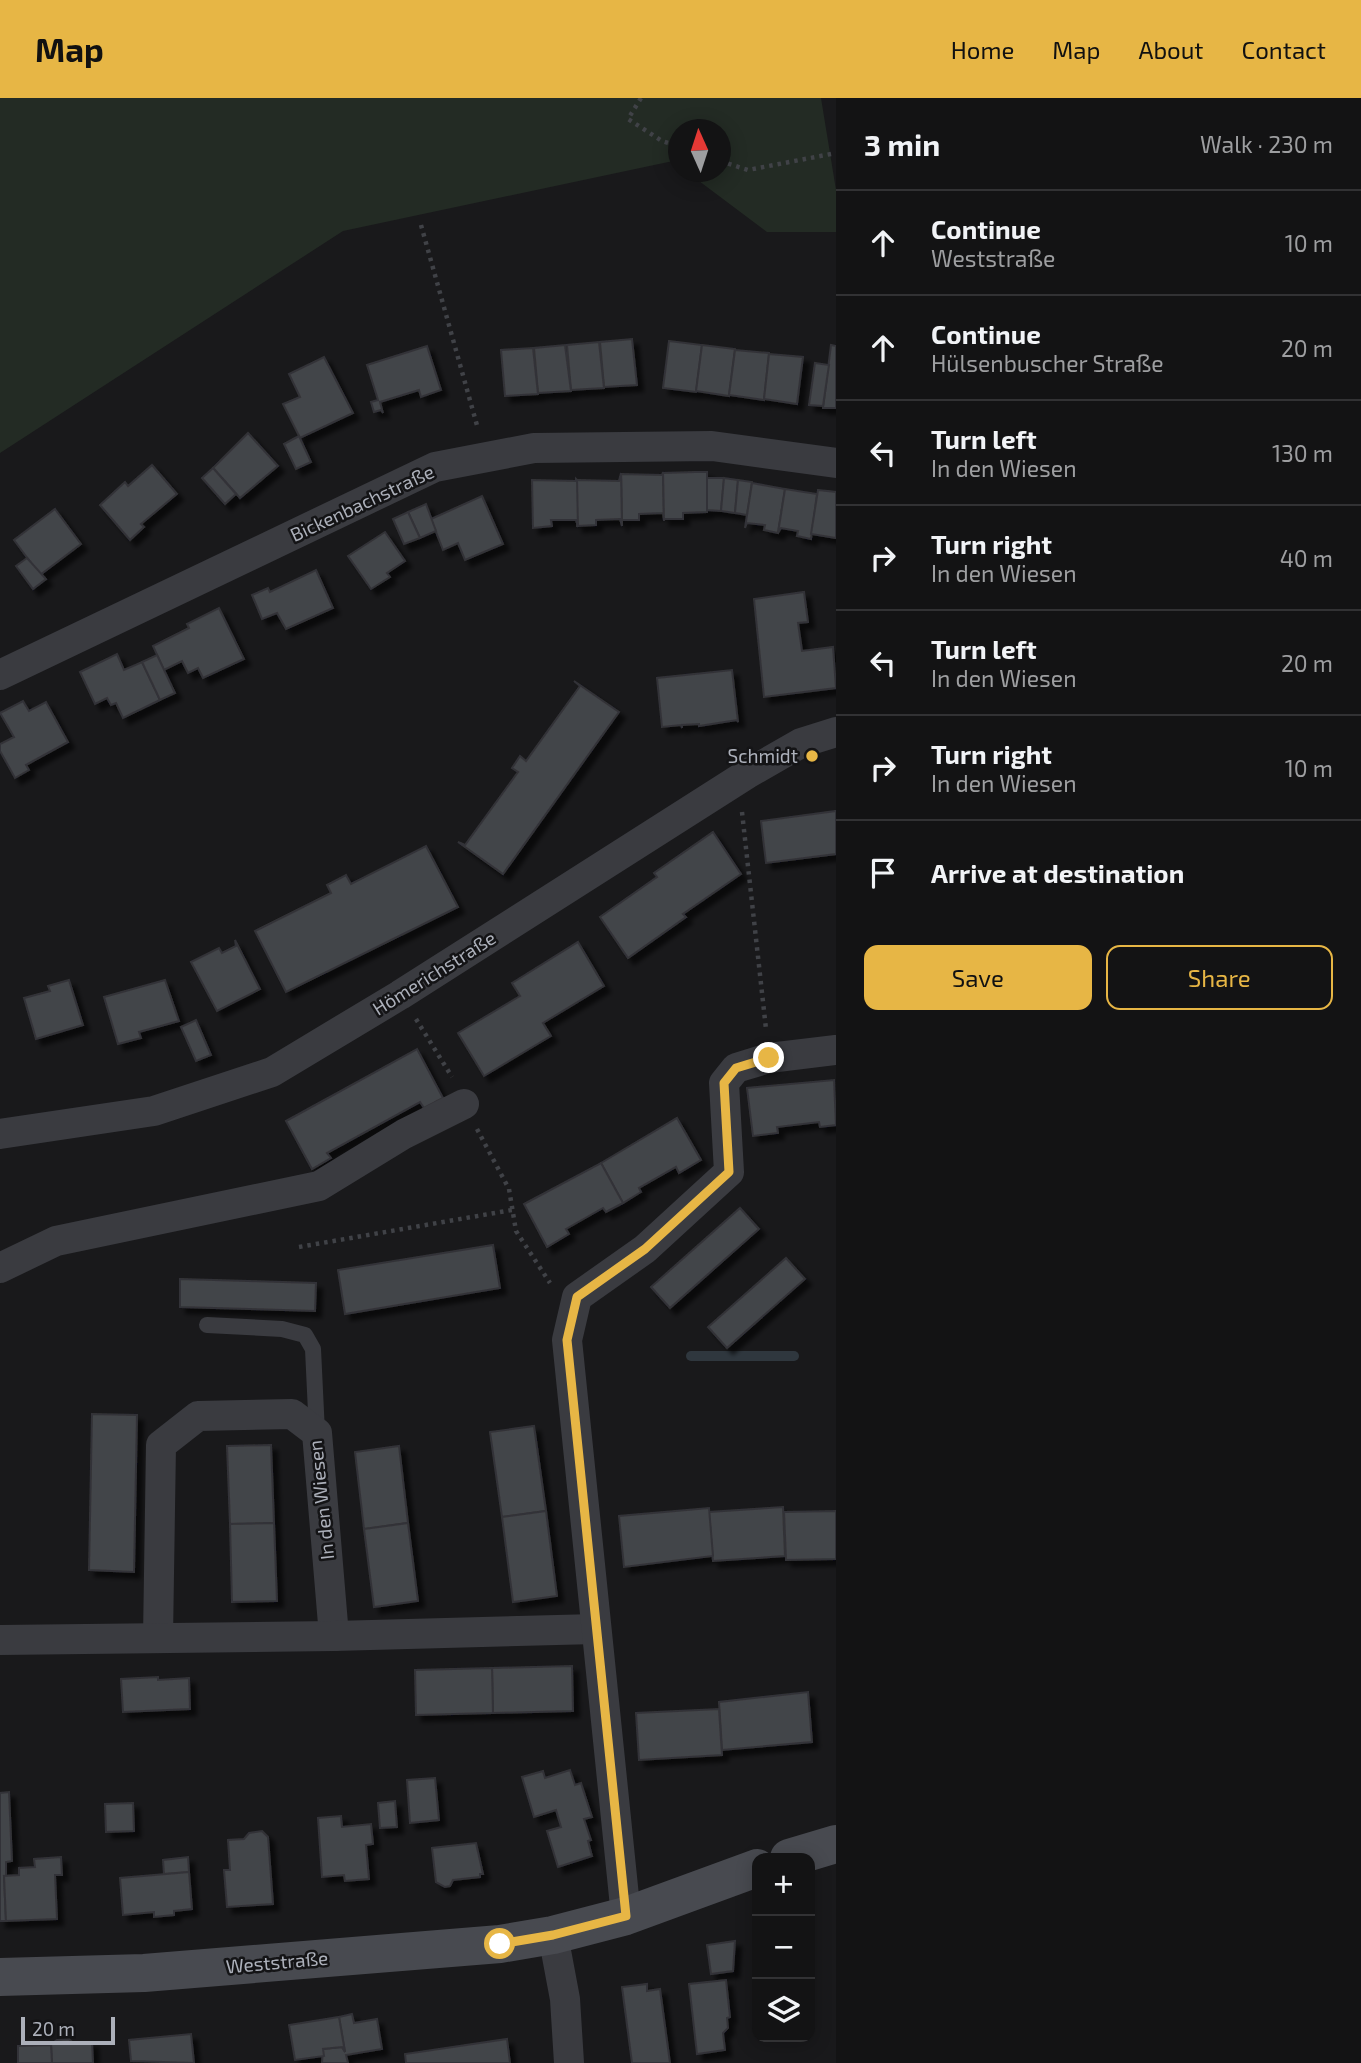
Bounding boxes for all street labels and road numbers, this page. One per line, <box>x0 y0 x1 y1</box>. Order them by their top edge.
street label: Bickenbachstraße <box>286 459 437 546</box>
street label: Hömerichstraße <box>368 925 500 1020</box>
street label: In den Wiesen <box>303 1439 338 1561</box>
street label: Weststraße <box>225 1946 329 1977</box>

